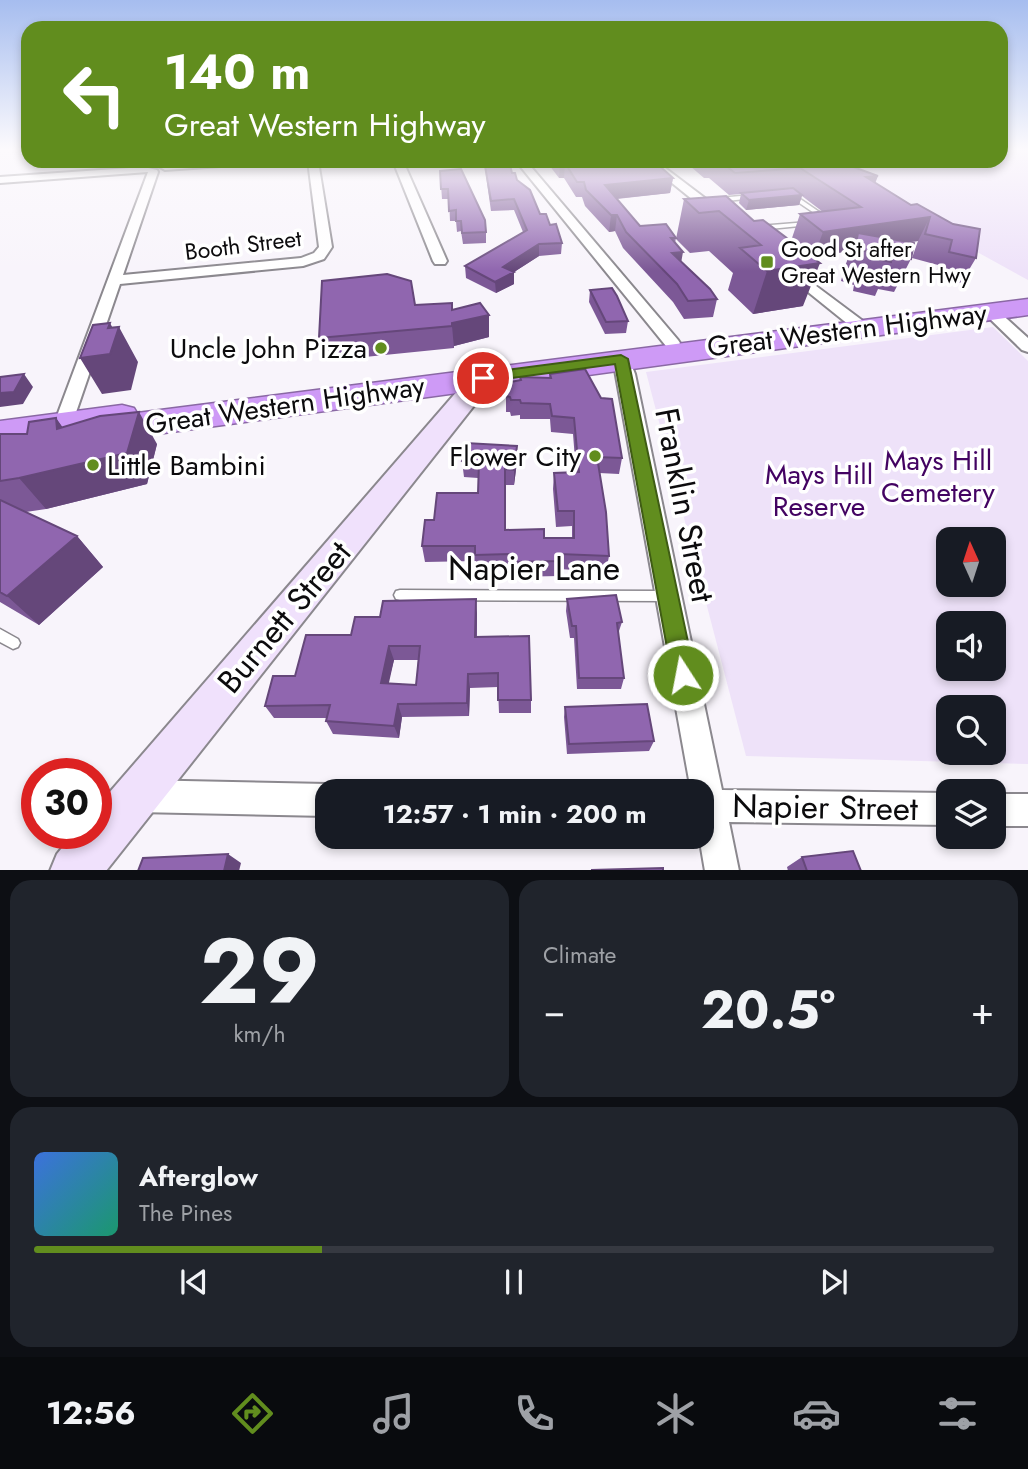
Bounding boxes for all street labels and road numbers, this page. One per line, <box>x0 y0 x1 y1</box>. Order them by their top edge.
street label: Booth Street <box>183 221 304 269</box>
street label: Great Western Highway <box>705 292 990 367</box>
street label: Great Western Highway <box>143 365 428 445</box>
street label: Franklin Street <box>643 404 727 606</box>
street label: Burnett Street <box>206 531 362 703</box>
street label: Napier Lane <box>448 545 620 592</box>
street label: Napier Street <box>732 782 918 832</box>

